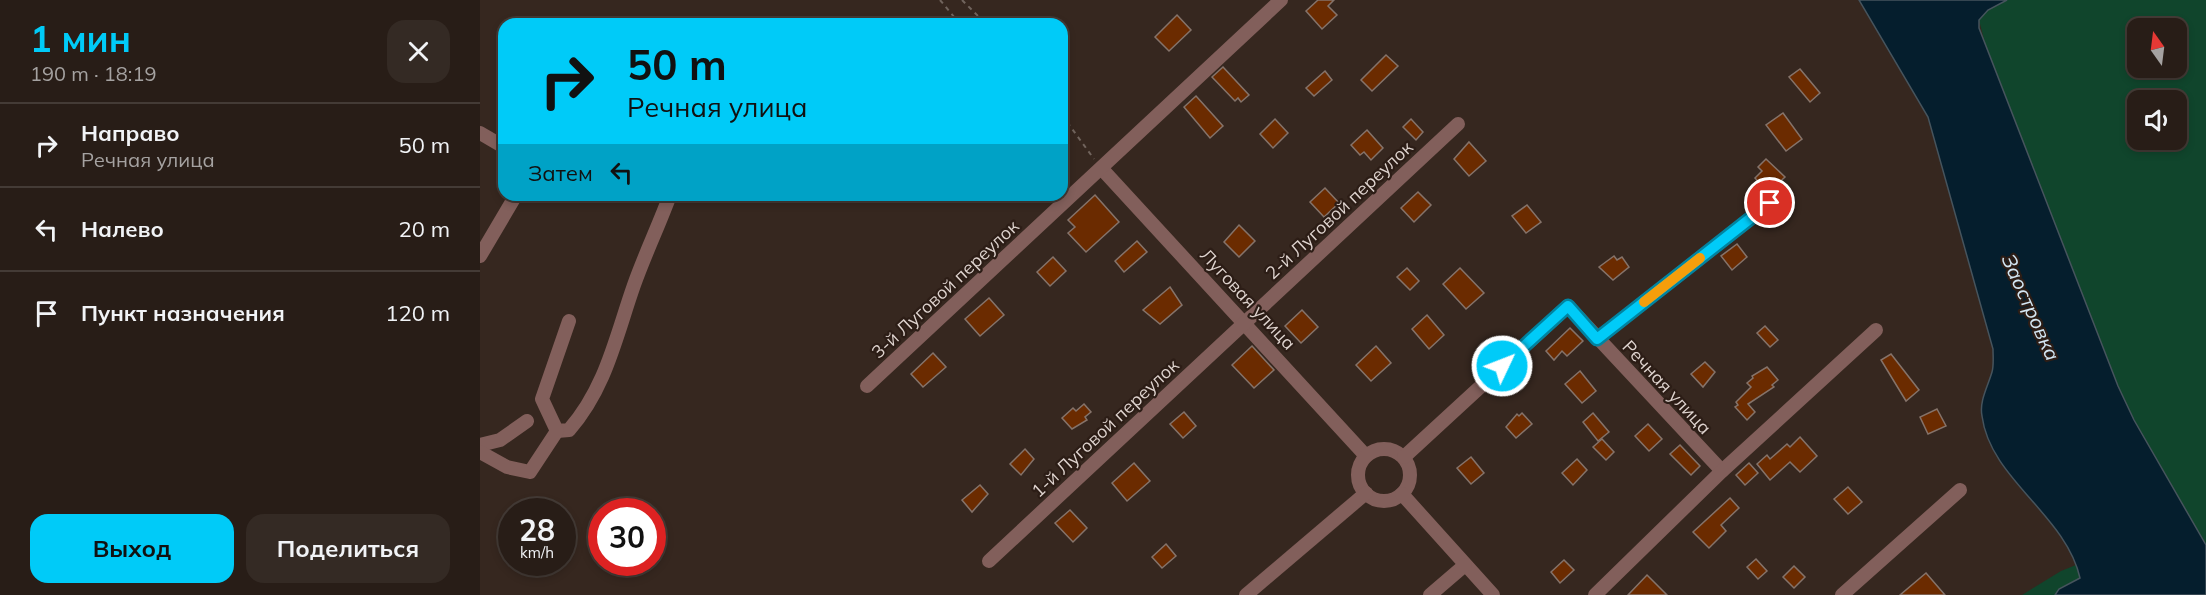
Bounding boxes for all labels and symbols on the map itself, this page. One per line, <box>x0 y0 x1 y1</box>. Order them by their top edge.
north arrow <box>2127 18 2187 78</box>
street label: 2-й Луговой переулок <box>1261 136 1418 284</box>
pin <box>1744 177 1795 228</box>
street label: 3-й Луговой переулок <box>867 215 1024 363</box>
street label: Луговая улица <box>1195 244 1301 354</box>
water label: Заостровка <box>1996 250 2066 364</box>
position arrow <box>1470 334 1534 398</box>
street label: Речная улица <box>1618 335 1716 439</box>
street label: 1-й Луговой переулок <box>1027 354 1184 502</box>
speed limit sign: 30 <box>588 498 666 576</box>

